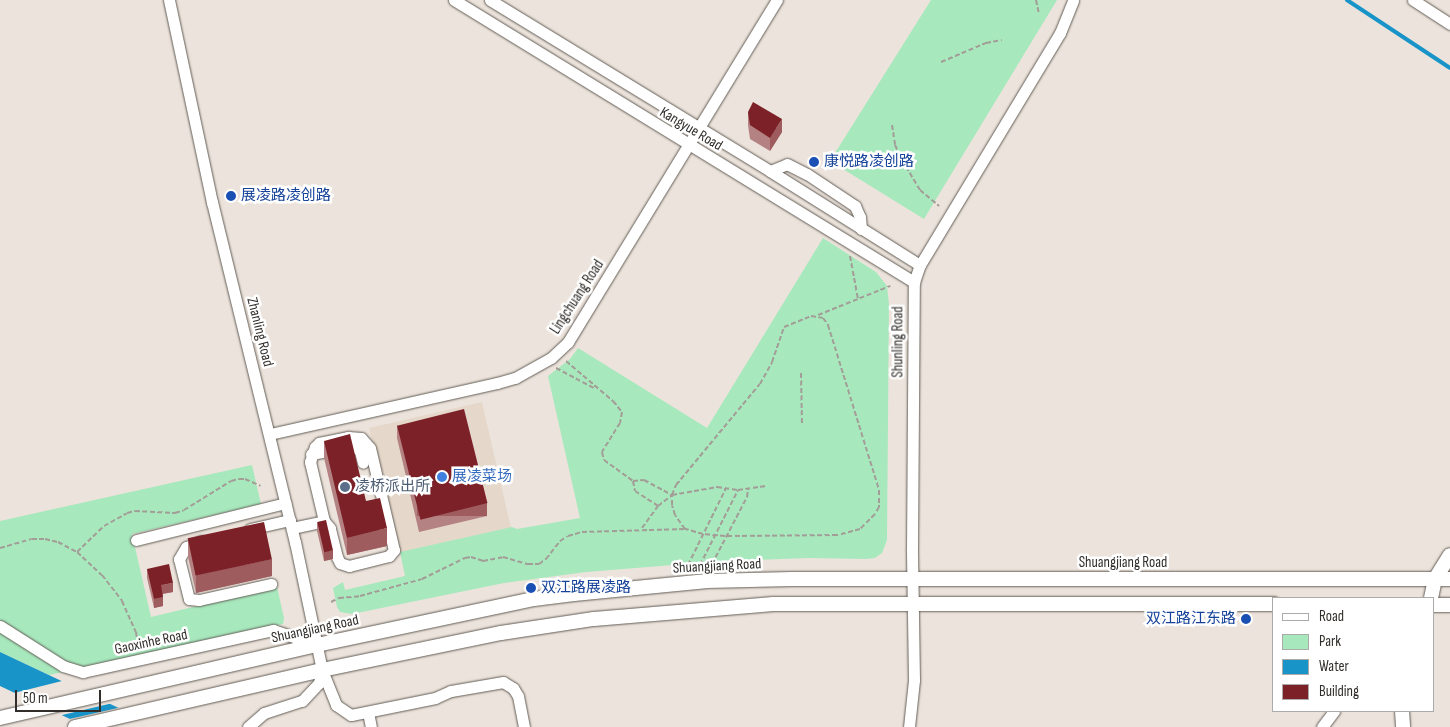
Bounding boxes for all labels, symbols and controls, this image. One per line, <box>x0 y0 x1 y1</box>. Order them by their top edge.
street label: Kangyue Road <box>656 103 726 155</box>
place label: 康悦路凌创路 <box>824 153 914 171</box>
marker: 康悦路凌创路 <box>808 156 820 168</box>
place label: 展凌路凌创路 <box>241 187 331 205</box>
marker: 展凌路凌创路 <box>225 190 237 202</box>
street label: Lingchuang Road <box>546 256 608 338</box>
street label: Zhanling Road <box>243 296 277 368</box>
street label: Shunling Road <box>889 306 907 378</box>
place label: 展凌菜场 <box>452 468 512 486</box>
marker: 展凌菜场 <box>436 471 448 483</box>
place label: 凌桥派出所 <box>355 478 430 496</box>
marker: 凌桥派出所 <box>339 481 351 493</box>
street label: Shuangjiang Road <box>1079 554 1167 572</box>
street label: Shuangjiang Road <box>672 555 762 577</box>
place label: 双江路展凌路 <box>541 579 631 597</box>
marker: 双江路展凌路 <box>525 582 537 594</box>
legend <box>1272 597 1435 712</box>
text: Road <box>1319 607 1344 626</box>
place label: 双江路江东路 <box>1146 610 1236 628</box>
street label: Shuangjiang Road <box>270 611 360 647</box>
marker: 双江路江东路 <box>1240 613 1252 625</box>
street label: Gaoxinhe Road <box>113 626 189 658</box>
text: Park <box>1319 632 1341 651</box>
text: Water <box>1319 657 1349 676</box>
scale bar <box>18 680 104 712</box>
text: Building <box>1319 682 1359 701</box>
text: 50 m <box>23 689 48 708</box>

